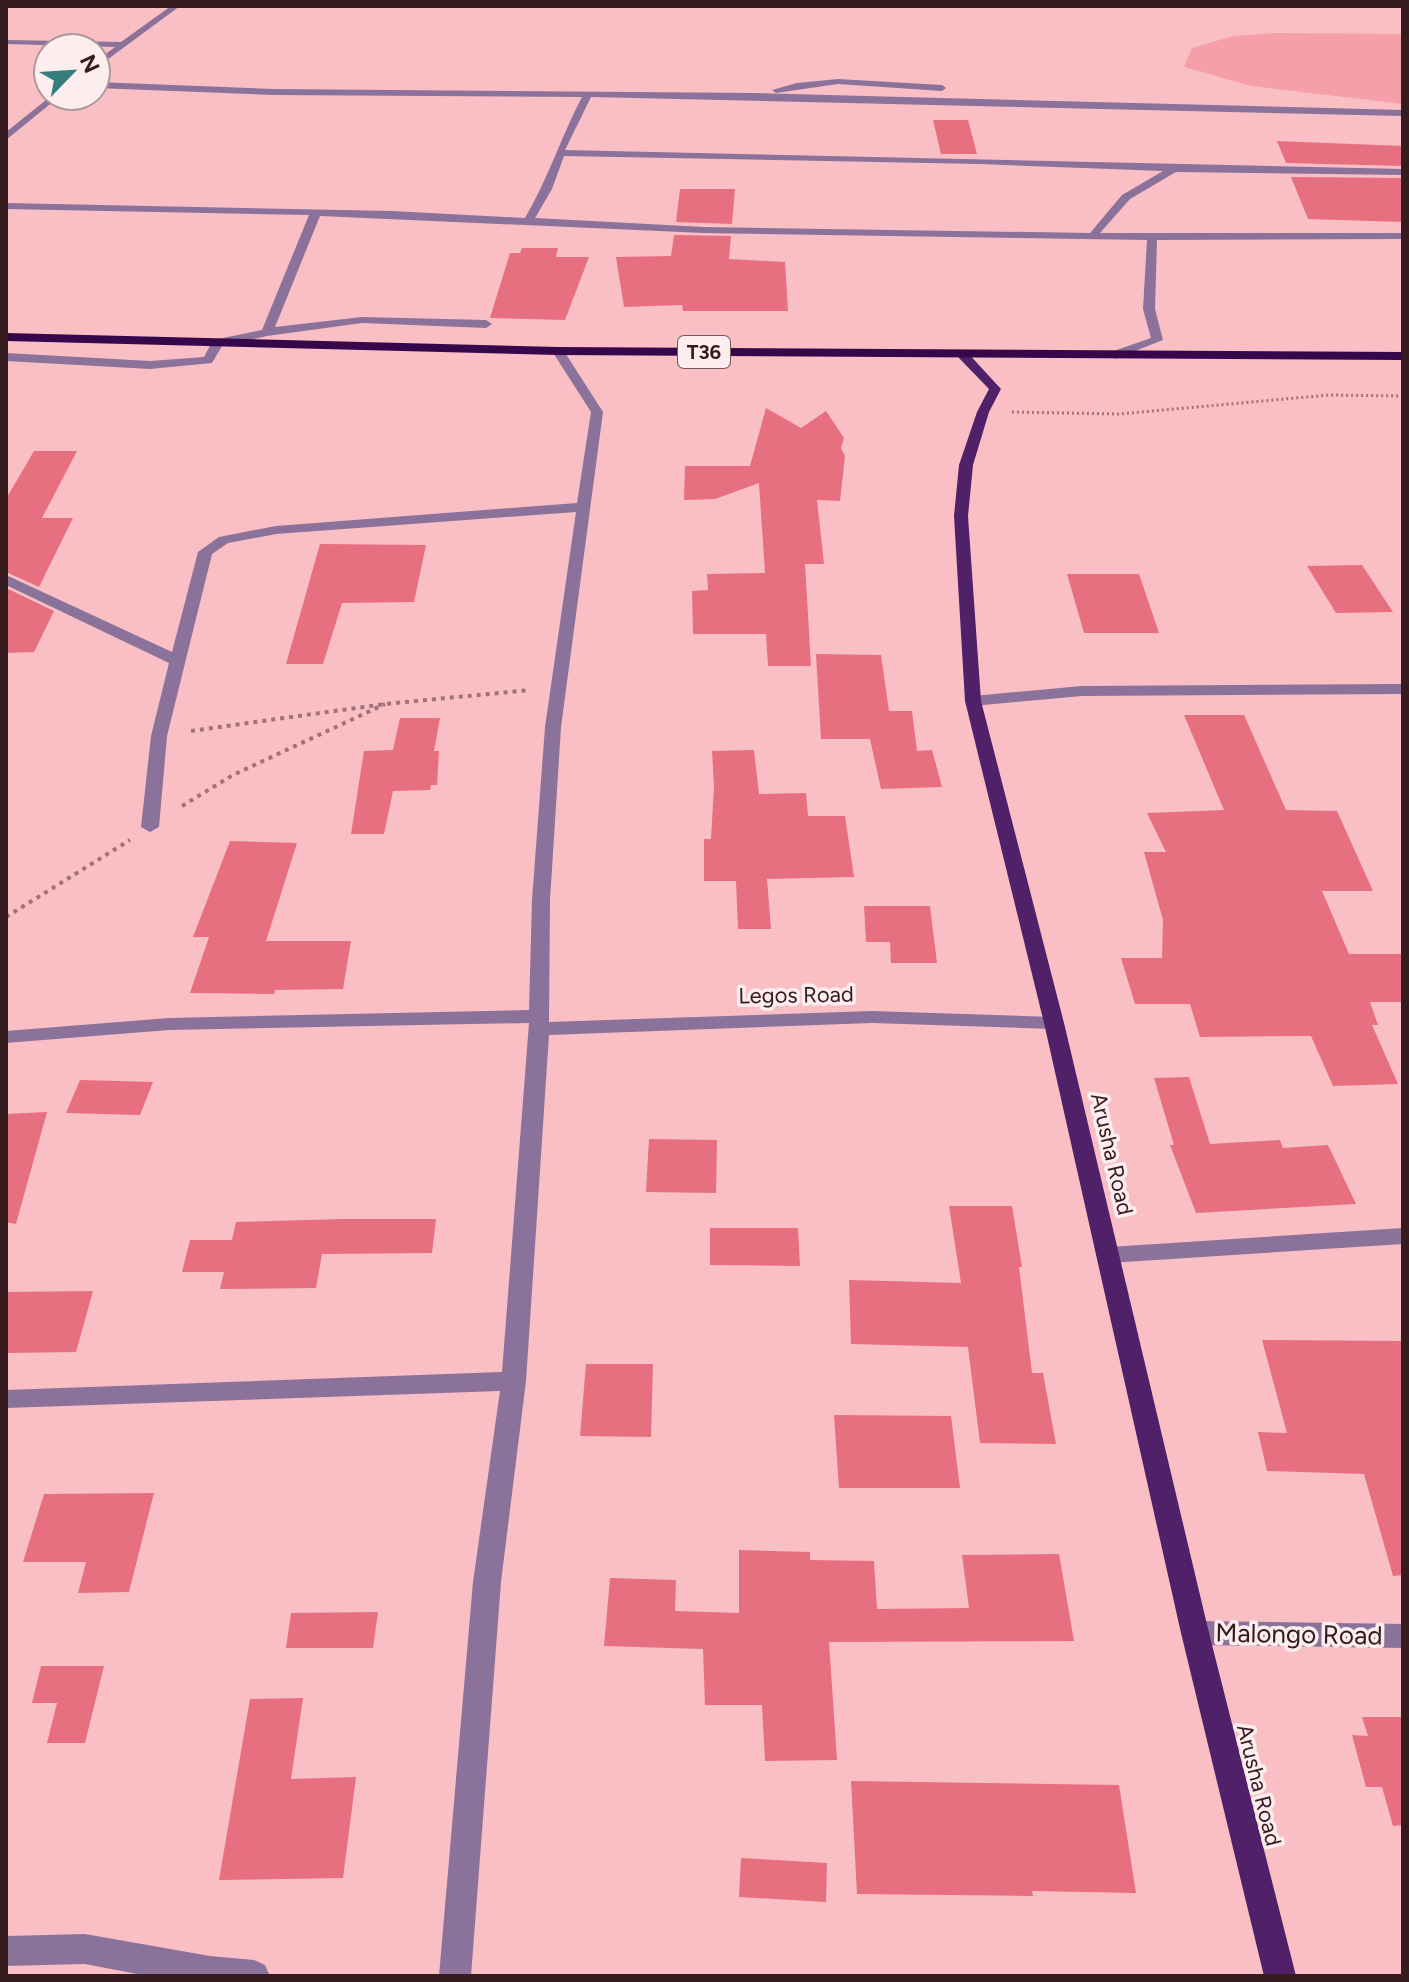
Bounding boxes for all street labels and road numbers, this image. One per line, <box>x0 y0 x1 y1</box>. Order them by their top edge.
road number: T36 <box>678 336 730 368</box>
street label: Legos Road <box>738 980 854 1010</box>
street label: Arusha Road <box>1085 1090 1139 1218</box>
street label: Malongo Road <box>1215 1617 1383 1651</box>
street label: Arusha Road <box>1231 1721 1287 1849</box>

